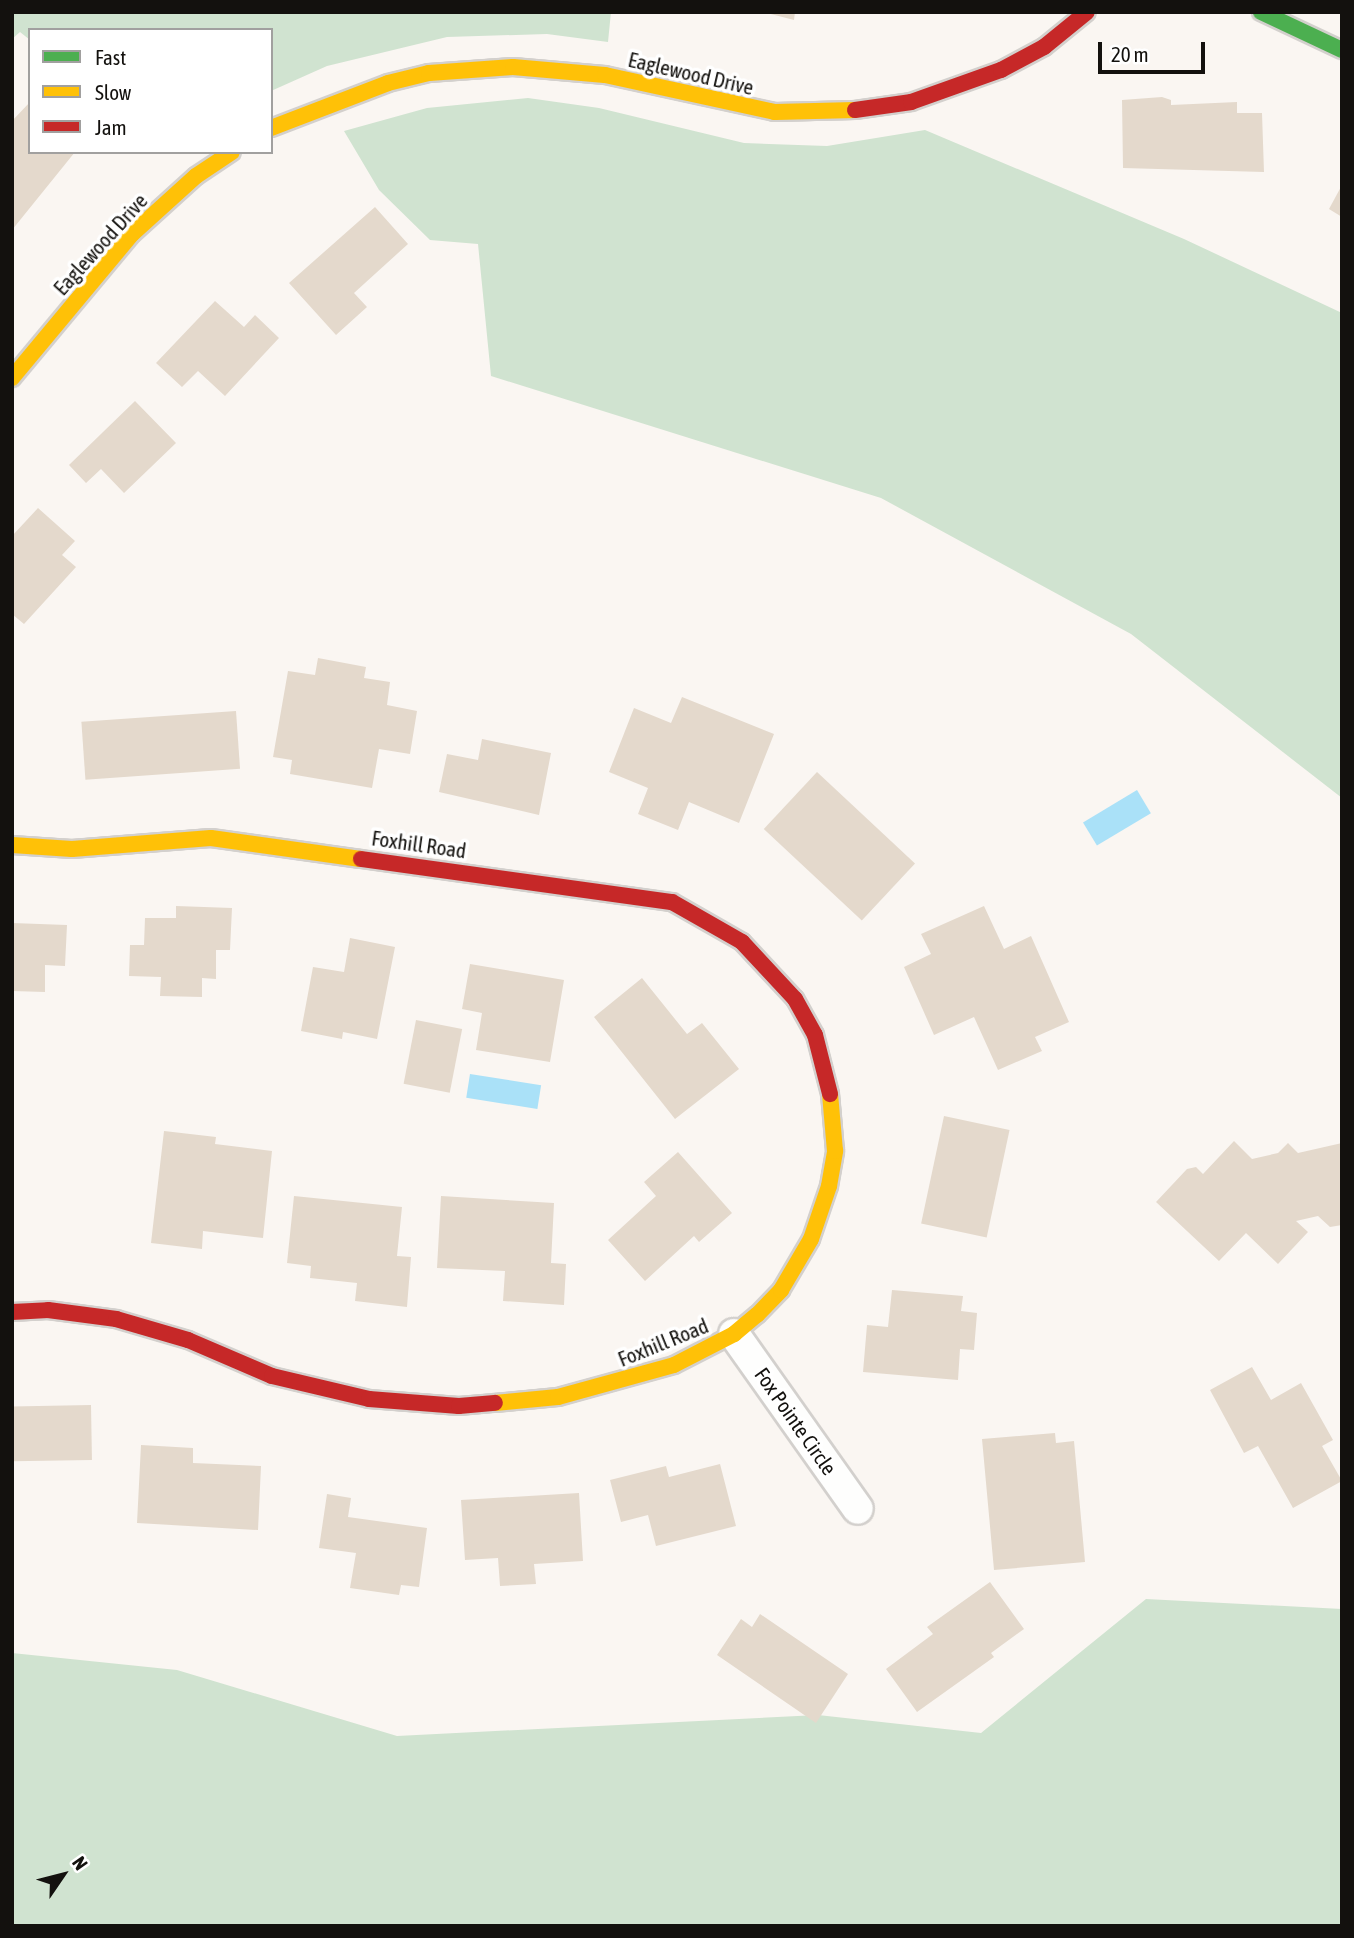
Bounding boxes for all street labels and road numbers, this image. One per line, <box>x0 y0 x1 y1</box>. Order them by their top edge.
street label: Eaglewood Drive <box>626 46 756 100</box>
street label: Eaglewood Drive <box>48 188 152 300</box>
street label: Foxhill Road <box>370 825 468 863</box>
street label: Foxhill Road <box>614 1312 712 1372</box>
street label: Fox Pointe Circle <box>750 1362 842 1480</box>

